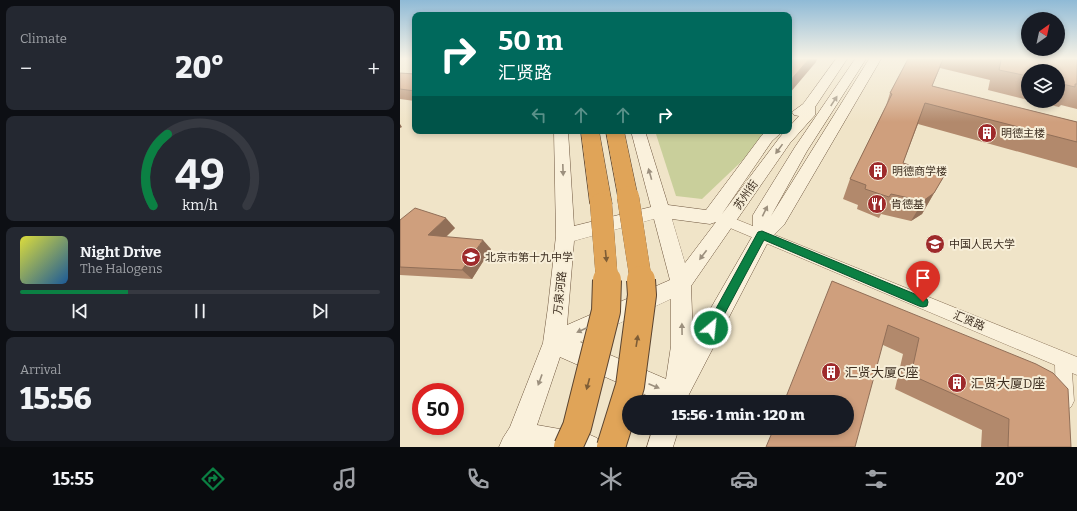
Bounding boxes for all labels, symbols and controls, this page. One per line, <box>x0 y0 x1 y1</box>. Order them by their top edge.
north arrow <box>1021 12 1065 56</box>
map controls <box>1021 12 1065 108</box>
text: 50 m <box>498 24 563 57</box>
icon: right <box>432 28 484 80</box>
text: Climate <box>20 31 67 46</box>
text: 20° <box>175 50 224 86</box>
text: − <box>20 55 32 82</box>
text: + <box>367 55 380 82</box>
text: 汇贤路 <box>498 62 552 84</box>
button: layers <box>1021 64 1065 108</box>
one-way arrow <box>830 96 838 106</box>
icon: left <box>528 104 550 126</box>
icon: ahead <box>570 104 592 126</box>
icon: ahead <box>612 104 634 126</box>
icon: right <box>654 104 676 126</box>
building icon: 明德主楼 <box>976 122 998 144</box>
place label: 明德主楼 <box>1001 127 1045 140</box>
one-way arrow <box>775 144 783 155</box>
text: 49 <box>175 150 225 200</box>
building icon: 明德商学楼 <box>867 160 889 182</box>
one-way arrow <box>559 164 566 176</box>
place label: 明德商学楼 <box>892 165 947 178</box>
one-way arrow <box>647 168 653 180</box>
street label: 苏州街 <box>731 178 761 212</box>
restaurant icon: 肯德基 <box>866 193 888 215</box>
text: km/h <box>182 197 218 214</box>
place label: 肯德基 <box>891 198 924 211</box>
one-way arrow <box>762 205 768 217</box>
school or university icon: 中国人民大学 <box>924 233 946 255</box>
place label: 中国人民大学 <box>949 238 1015 251</box>
text: Night Drive <box>80 243 161 261</box>
school or university icon: 北京市第十九中学 <box>460 246 482 268</box>
one-way arrow <box>699 249 707 260</box>
one-way arrow <box>603 250 610 262</box>
place label: 北京市第十九中学 <box>485 251 573 264</box>
text: The Halogens <box>80 261 162 276</box>
pin <box>906 261 940 302</box>
icon: arrive <box>912 267 934 289</box>
street label: 万泉河路 <box>551 270 569 316</box>
icon: previous <box>69 300 91 322</box>
icon: pause <box>189 300 211 322</box>
icon: next <box>309 300 331 322</box>
position arrow <box>690 307 732 349</box>
street label: 汇贤路 <box>951 309 987 333</box>
one-way arrow <box>679 322 685 335</box>
one-way arrow <box>576 327 588 333</box>
one-way arrow <box>634 335 640 348</box>
building icon: 汇贤大厦C座 <box>820 361 842 383</box>
text: Arrival <box>20 362 61 377</box>
place label: 汇贤大厦C座 <box>845 365 918 380</box>
building icon: 汇贤大厦D座 <box>946 372 968 394</box>
one-way arrow <box>537 374 543 386</box>
place label: 汇贤大厦D座 <box>971 376 1045 391</box>
one-way arrow <box>585 378 591 390</box>
text: 15:56 <box>20 381 92 417</box>
speed limit sign: 50 <box>412 383 464 435</box>
one-way arrow <box>648 383 659 389</box>
text: 15:56 · 1 min · 120 m <box>671 406 805 424</box>
icon: directions <box>199 465 227 493</box>
icon: music <box>331 465 359 493</box>
icon: phone <box>464 465 492 493</box>
icon: climate <box>597 465 625 493</box>
icon: car <box>730 465 758 493</box>
icon: filters <box>862 465 890 493</box>
text: 15:55 <box>52 468 94 490</box>
text: 20° <box>995 468 1025 490</box>

